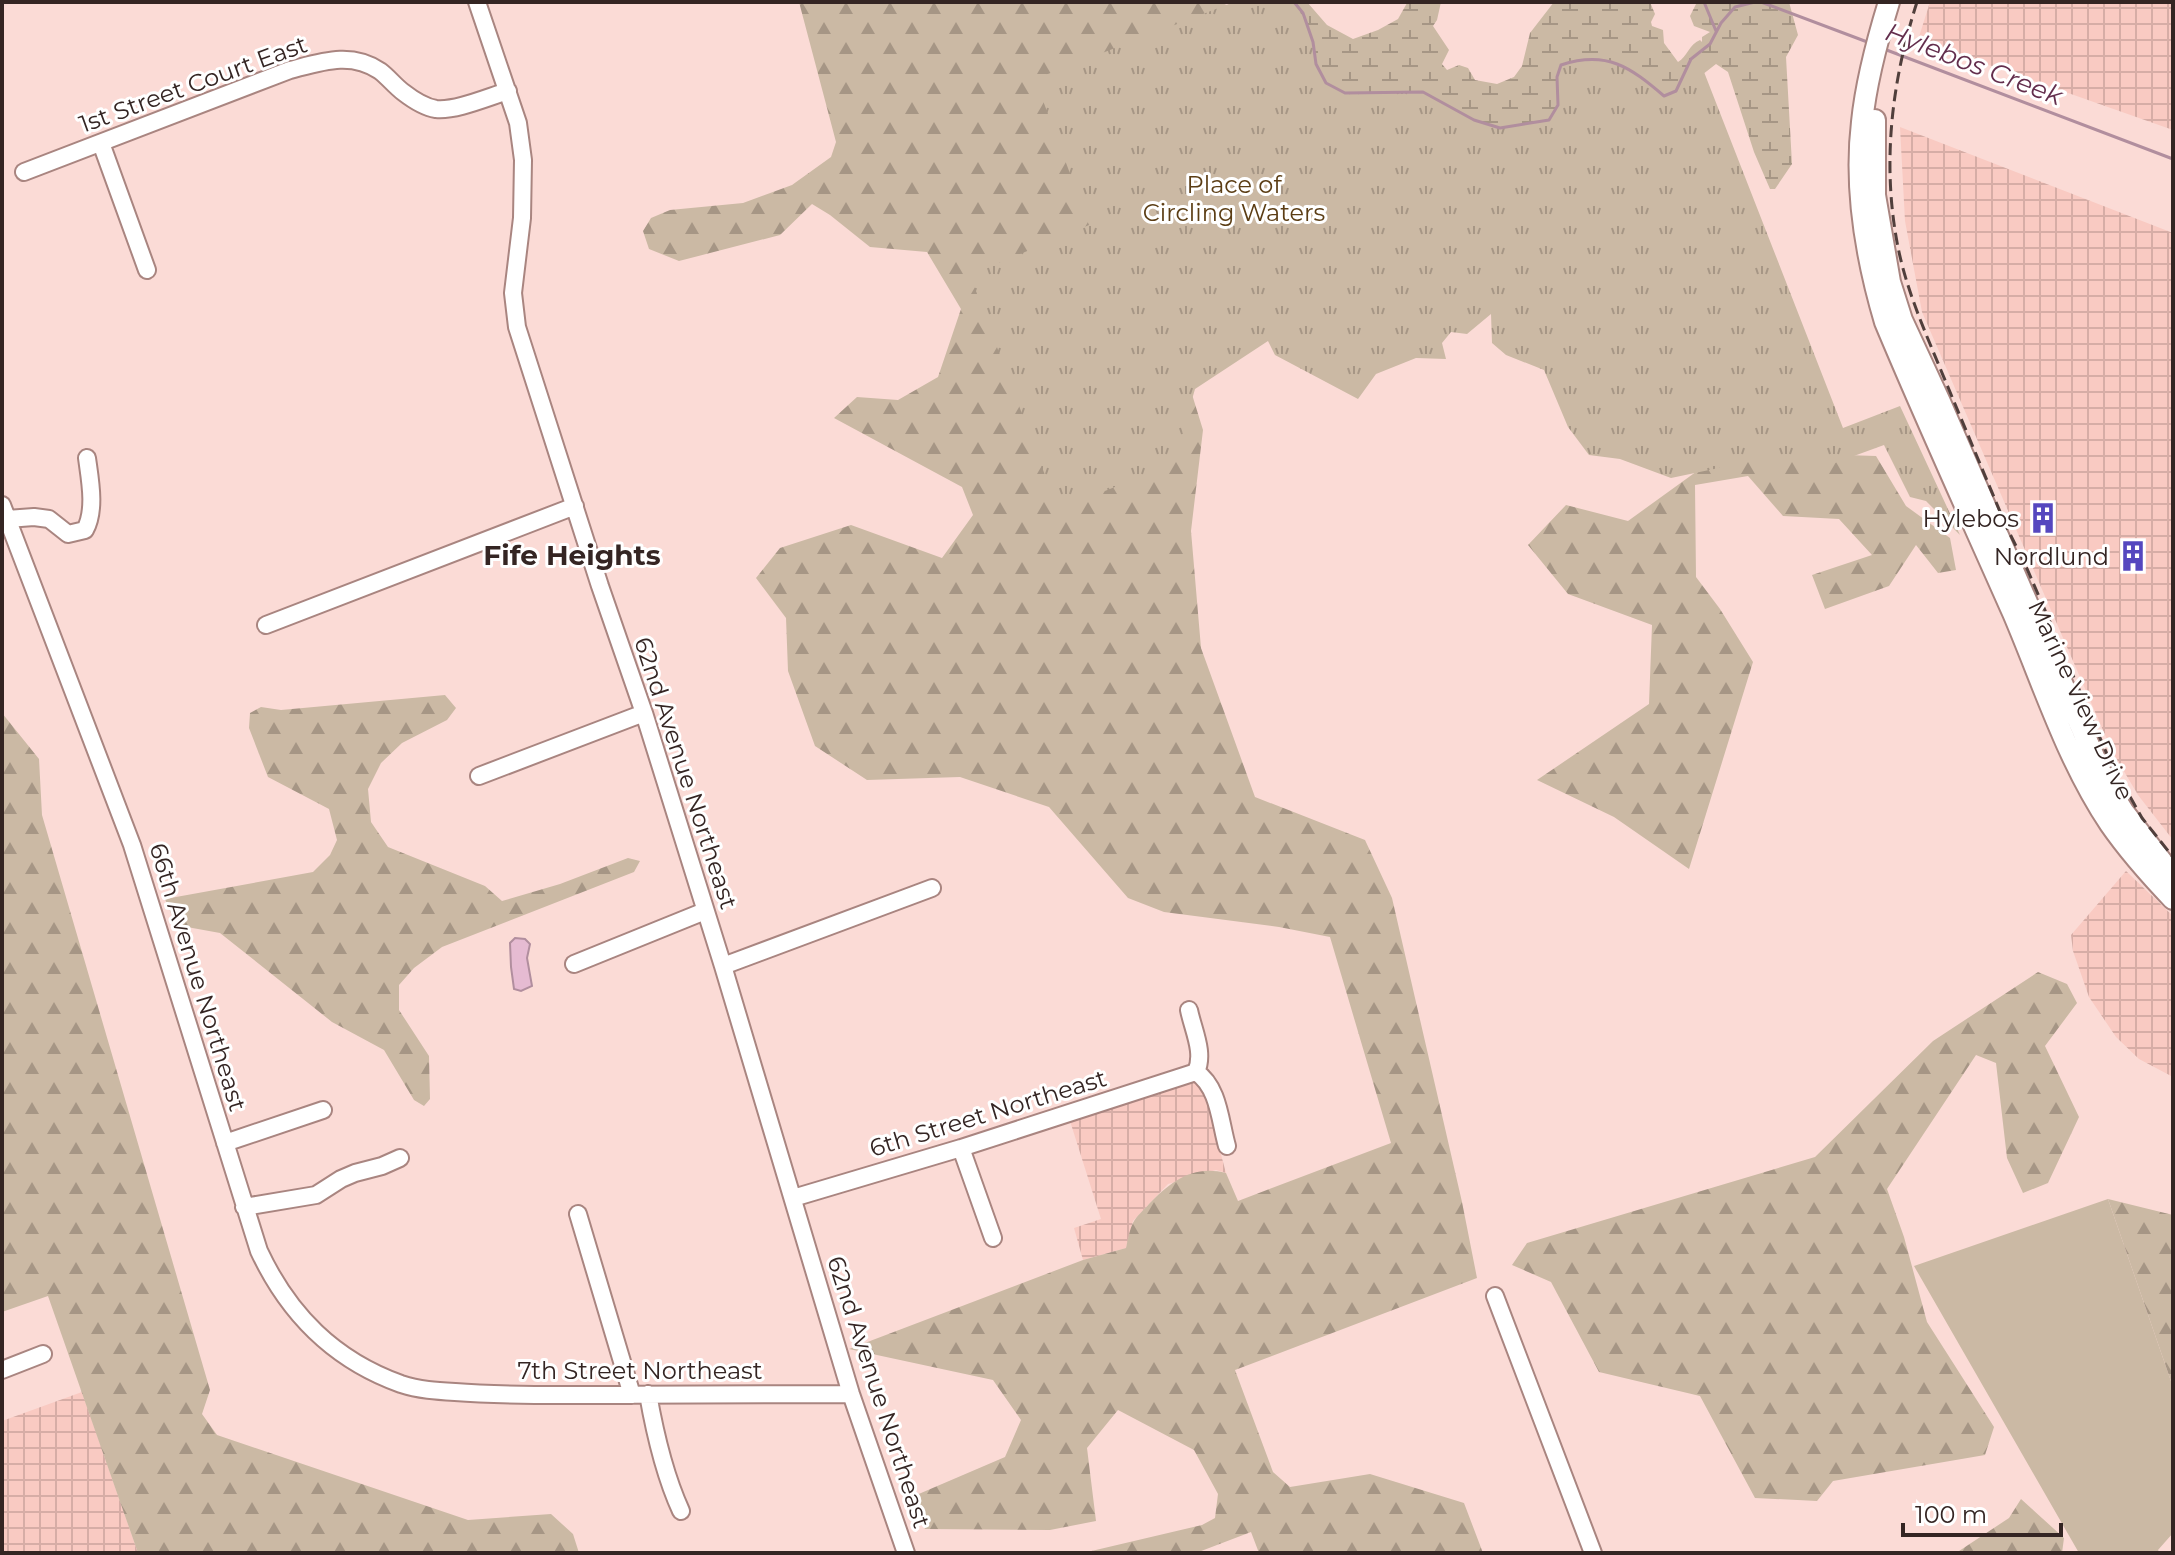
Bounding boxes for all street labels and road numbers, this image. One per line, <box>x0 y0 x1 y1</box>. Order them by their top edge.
street label: 1st Street Court East <box>75 29 311 139</box>
street label: Marine View Drive <box>2022 595 2140 805</box>
street label: 62nd Avenue Northeast <box>628 633 744 913</box>
street label: 66th Avenue Northeast <box>143 840 253 1115</box>
street label: 6th Street Northeast <box>866 1063 1110 1163</box>
street label: 62nd Avenue Northeast <box>821 1252 937 1532</box>
street label: 7th Street Northeast <box>517 1356 763 1385</box>

